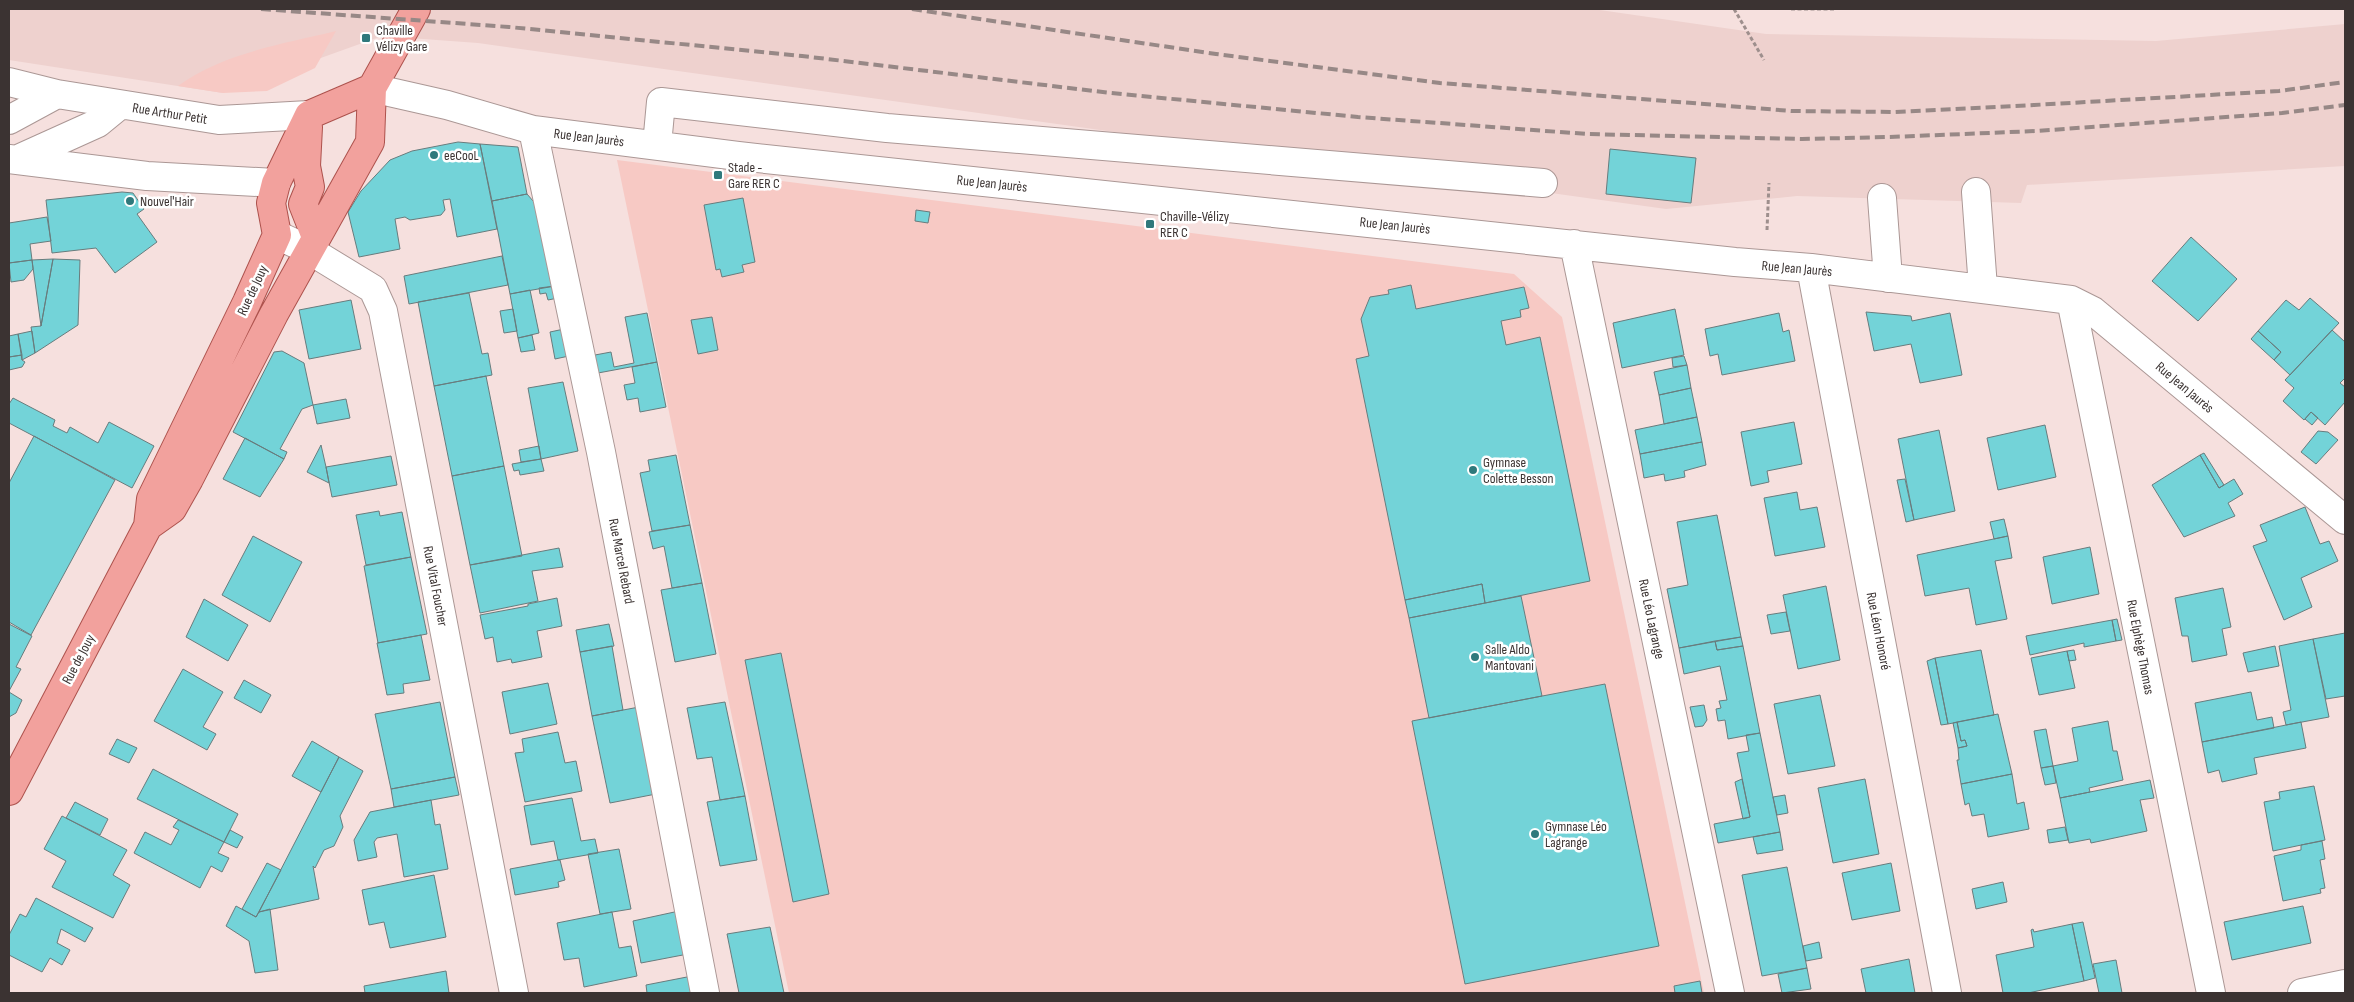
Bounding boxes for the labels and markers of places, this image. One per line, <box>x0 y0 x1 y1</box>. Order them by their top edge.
place label: Chaville Vélizy Gare <box>376 22 427 55</box>
marker: Chaville Vélizy Gare <box>360 32 372 44</box>
place label: eeCooL <box>444 147 479 164</box>
marker: eeCooL <box>428 149 440 161</box>
place label: Stade - Gare RER C <box>728 159 780 192</box>
marker: Stade - Gare RER C <box>712 169 724 181</box>
place label: Nouvel'Hair <box>140 193 194 210</box>
marker: Nouvel'Hair <box>124 195 136 207</box>
place label: Chaville-Vélizy RER C <box>1160 208 1230 241</box>
marker: Chaville-Vélizy RER C <box>1144 218 1156 230</box>
place label: Gymnase Colette Besson <box>1483 454 1554 487</box>
marker: Gymnase Colette Besson <box>1467 464 1479 476</box>
place label: Salle Aldo Mantovani <box>1485 641 1534 674</box>
marker: Salle Aldo Mantovani <box>1469 651 1481 663</box>
place label: Gymnase Léo Lagrange <box>1545 818 1607 851</box>
marker: Gymnase Léo Lagrange <box>1529 828 1541 840</box>

